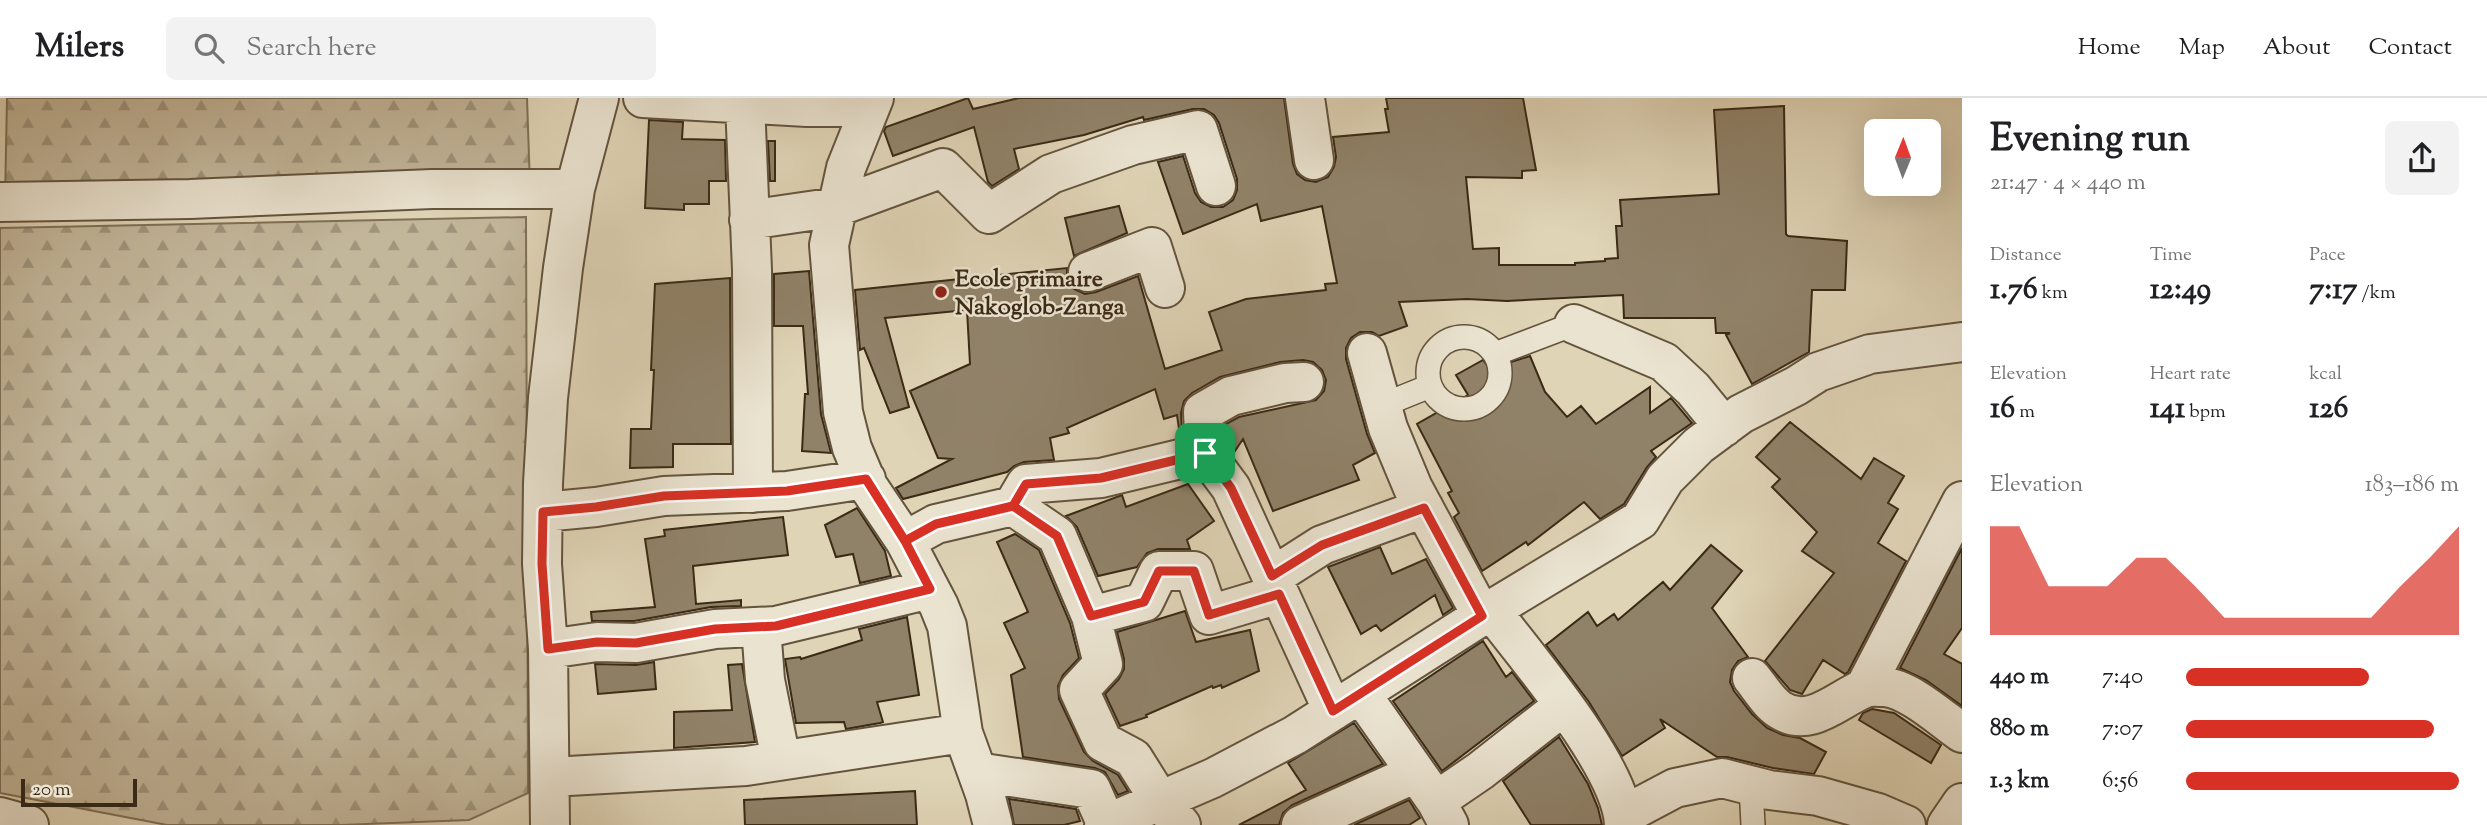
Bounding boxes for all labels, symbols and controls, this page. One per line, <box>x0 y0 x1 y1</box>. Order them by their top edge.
search box <box>166 17 656 80</box>
text: Milers <box>35 24 124 72</box>
icon: search <box>190 29 228 67</box>
text: Search here <box>246 30 377 67</box>
text: Home <box>2078 31 2141 65</box>
text: Map <box>2179 31 2225 65</box>
text: About <box>2263 31 2330 65</box>
text: Contact <box>2368 31 2452 65</box>
text: Evening run <box>1990 114 2190 168</box>
north arrow <box>1864 119 1941 196</box>
map controls <box>1864 119 1941 196</box>
button: share <box>2385 121 2459 195</box>
text: 21:47 · 4 × 440 m <box>1990 167 2146 200</box>
text: Distance <box>1990 242 2062 269</box>
text: Time <box>2150 242 2192 269</box>
text: Pace <box>2309 242 2346 269</box>
place label: Ecole primaire Nakoglob-Zanga <box>955 263 1125 325</box>
text: 1.76 <box>1990 269 2038 312</box>
text: 12:49 <box>2150 269 2211 312</box>
text: 7:17 <box>2309 269 2357 312</box>
text: km <box>2038 280 2068 307</box>
text: /km <box>2357 280 2396 307</box>
marker: Ecole primaire Nakoglob-Zanga <box>933 284 949 300</box>
text: Elevation <box>1990 361 2067 388</box>
text: Heart rate <box>2150 361 2231 388</box>
text: kcal <box>2309 361 2342 388</box>
text: 16 <box>1990 388 2015 431</box>
text: 141 <box>2150 388 2185 431</box>
text: 126 <box>2309 388 2348 431</box>
text: m <box>2015 399 2035 426</box>
text: bpm <box>2185 399 2226 426</box>
pin <box>1175 423 1235 483</box>
icon: arrive <box>1186 434 1224 472</box>
text: Elevation <box>1990 469 2083 502</box>
text: 183–186 m <box>2365 469 2459 502</box>
text: 440 m <box>1990 661 2049 694</box>
text: 7:40 <box>2102 661 2143 694</box>
text: 880 m <box>1990 713 2049 746</box>
text: 7:07 <box>2102 713 2143 746</box>
text: 1.3 km <box>1990 765 2049 798</box>
text: 6:56 <box>2102 765 2138 798</box>
scale bar <box>21 776 136 808</box>
text: 20 m <box>32 777 71 804</box>

